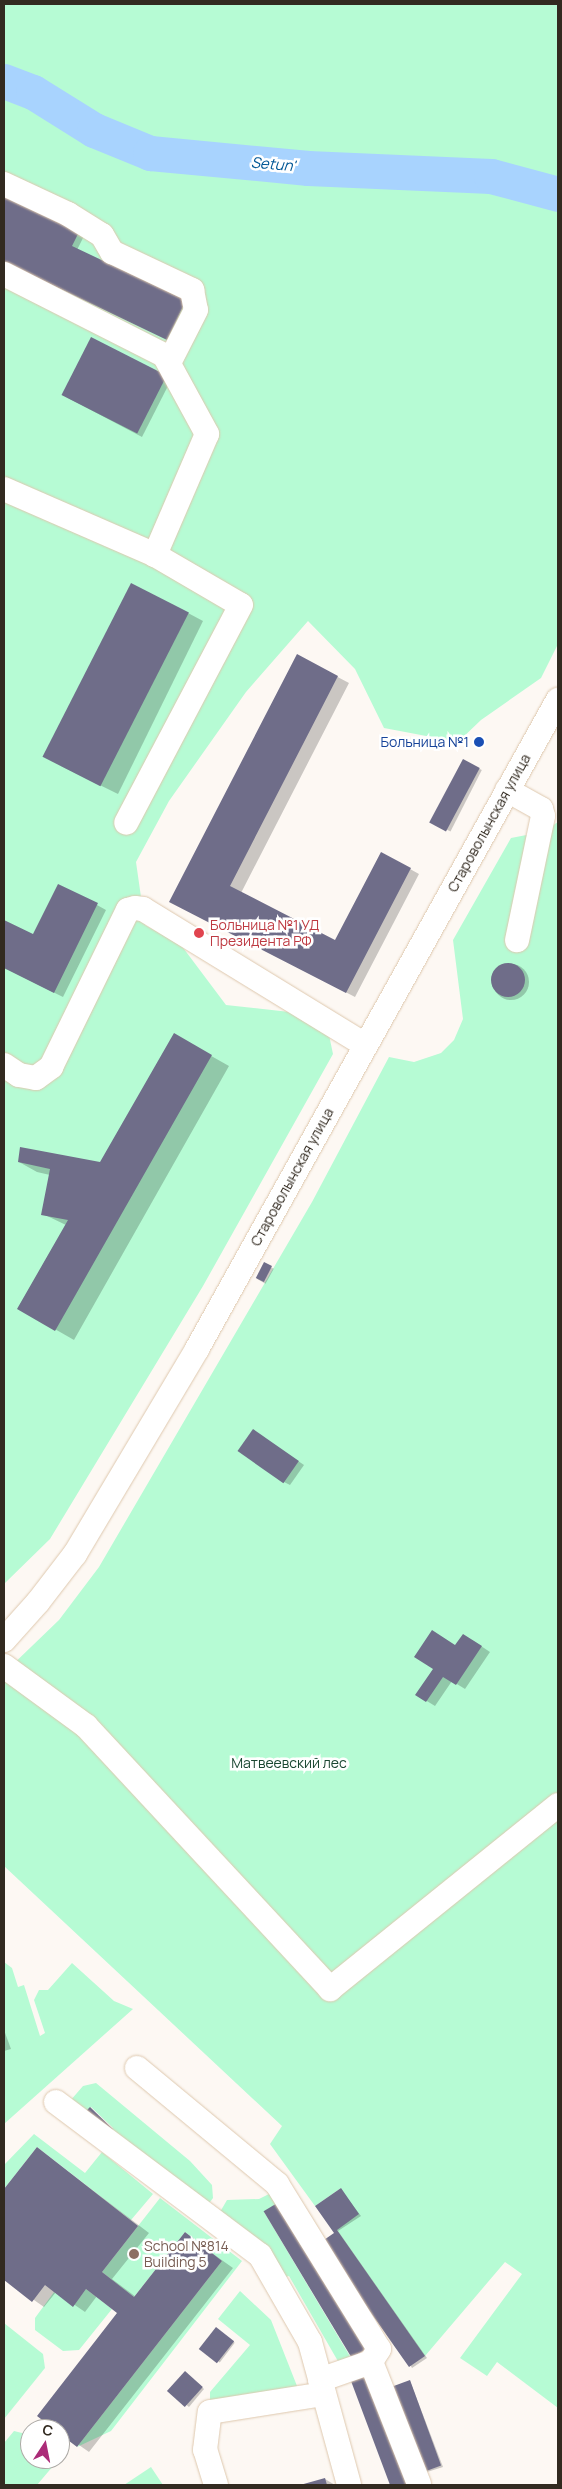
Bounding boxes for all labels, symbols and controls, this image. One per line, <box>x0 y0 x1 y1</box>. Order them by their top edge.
water label: Setun' <box>250 153 296 175</box>
place label: Больница №1 <box>381 734 469 750</box>
marker: Больница №1 <box>473 736 485 748</box>
street label: Староволынская улица <box>444 751 534 895</box>
place label: Больница №1 УД Президента РФ <box>210 917 319 950</box>
marker: Больница №1 УД Президента РФ <box>192 926 206 940</box>
street label: Староволынская улица <box>247 1105 337 1249</box>
park label: Матвеевский лес <box>231 1755 347 1771</box>
place label: School №814 Building 5 <box>144 2238 229 2270</box>
marker: School №814 Building 5 <box>128 2248 140 2260</box>
north arrow <box>20 2419 70 2469</box>
text: С <box>41 2419 55 2440</box>

